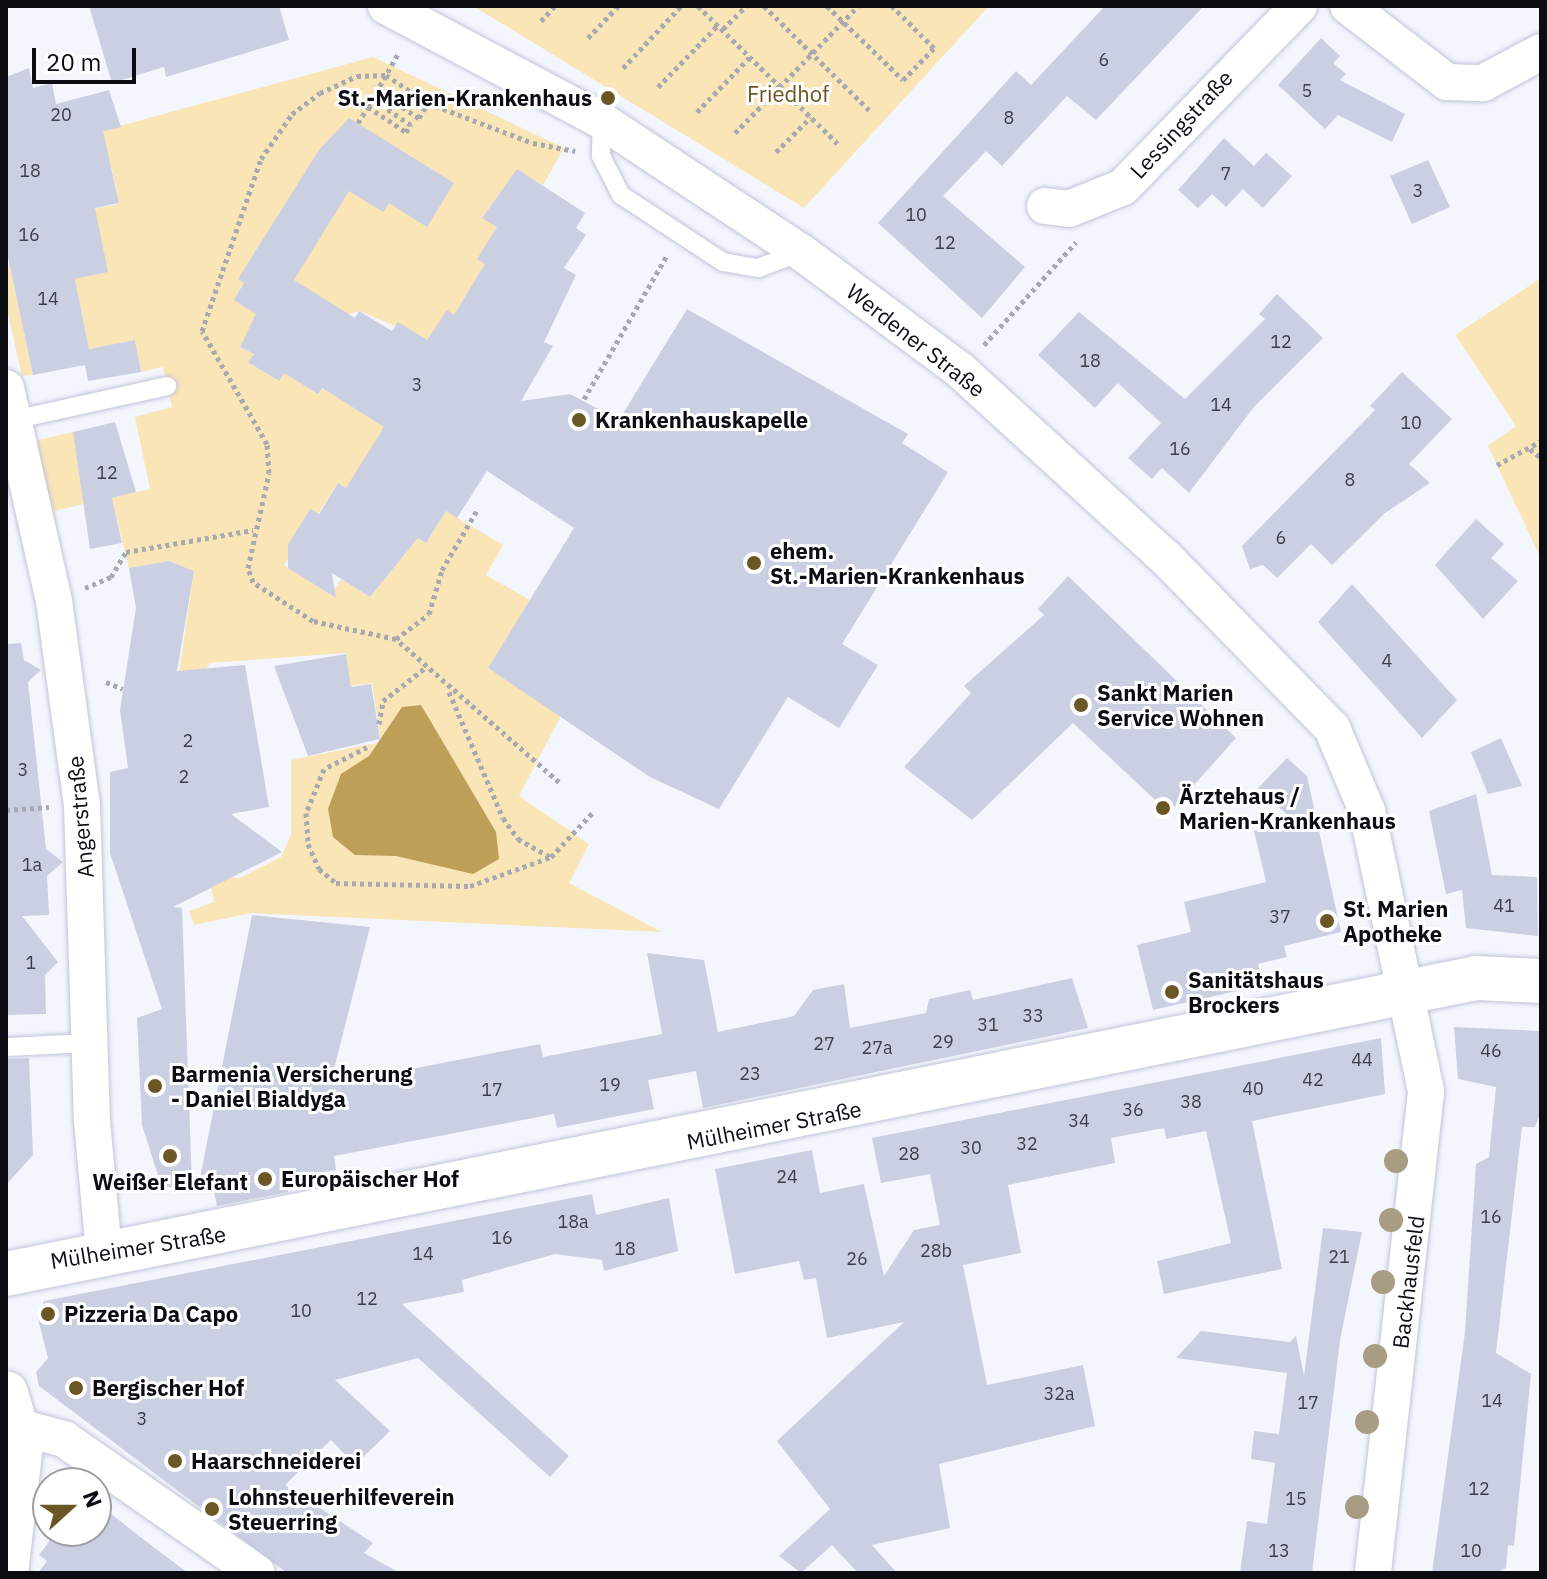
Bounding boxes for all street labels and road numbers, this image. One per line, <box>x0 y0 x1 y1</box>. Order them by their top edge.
street label: Lessingstraße <box>1124 65 1238 183</box>
street label: Werdener Straße <box>842 278 990 402</box>
street label: Angerstraße <box>62 755 98 879</box>
street label: Mülheimer Straße <box>684 1095 864 1155</box>
street label: Backhausfeld <box>1387 1214 1429 1350</box>
street label: Mülheimer Straße <box>48 1220 228 1274</box>

